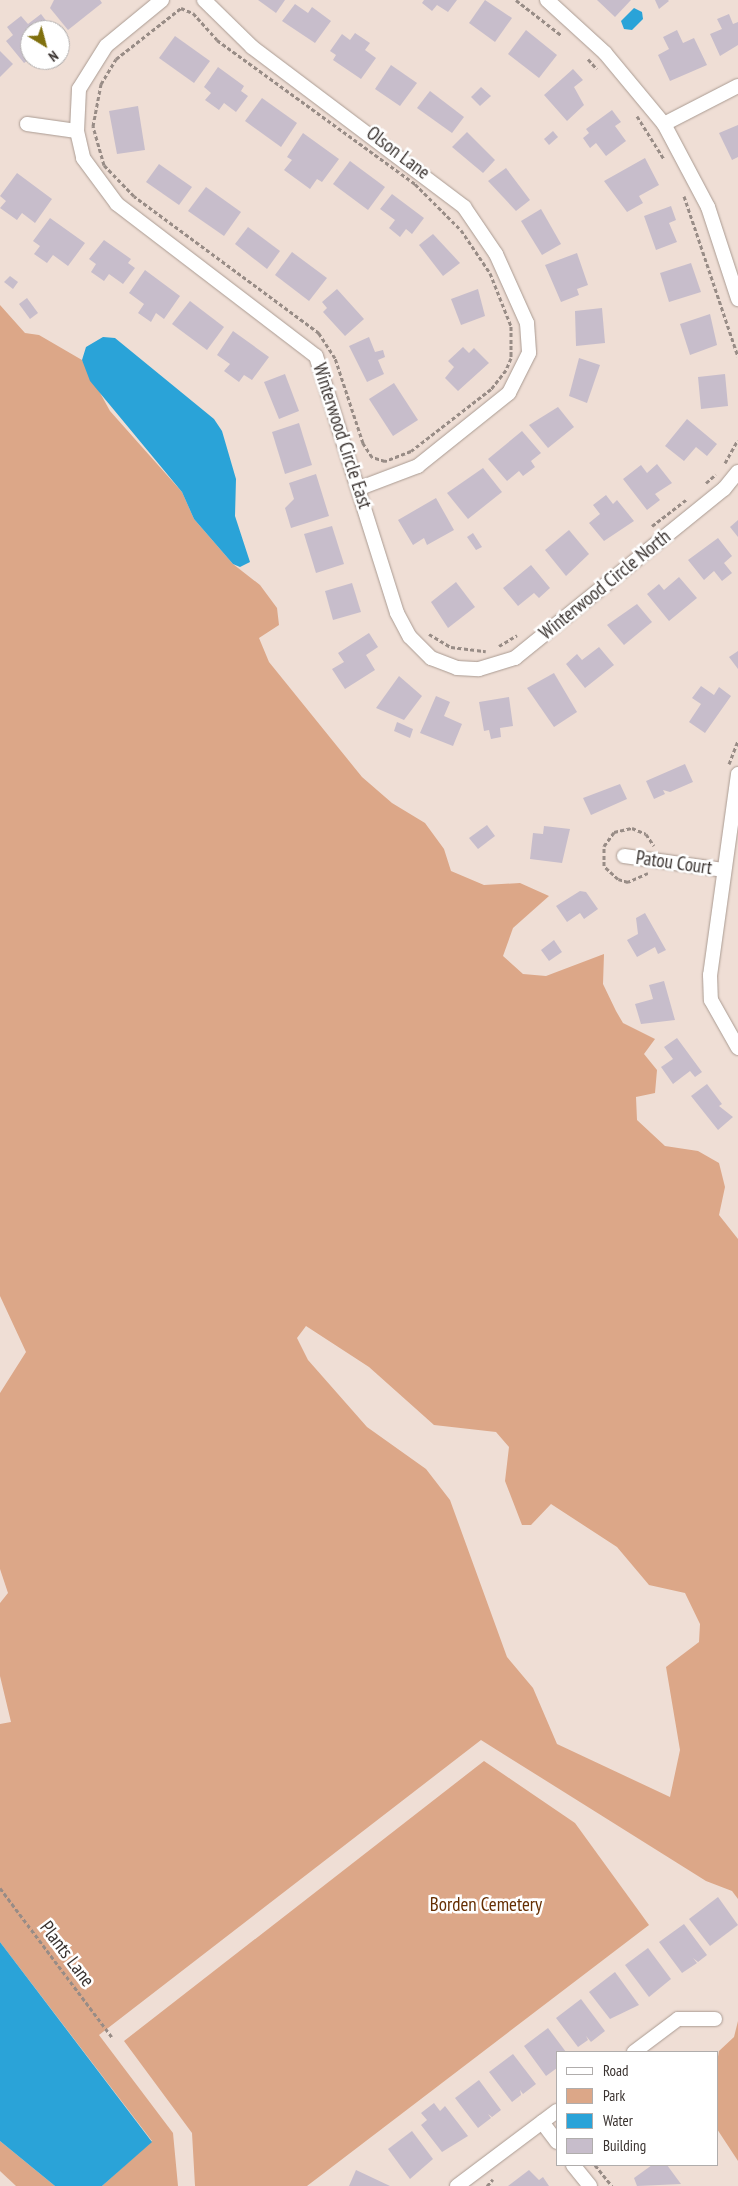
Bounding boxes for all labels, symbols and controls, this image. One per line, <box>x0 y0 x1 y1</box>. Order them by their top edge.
north arrow <box>20 20 70 70</box>
text: N <box>45 47 62 66</box>
street label: Olson Lane <box>362 122 434 184</box>
street label: Winterwood Circle East <box>308 360 376 512</box>
street label: Winterwood Circle North <box>535 525 675 645</box>
street label: Patou Court <box>634 846 714 880</box>
park label: Borden Cemetery <box>430 1894 542 1916</box>
street label: Plants Lane <box>35 1917 99 1991</box>
legend <box>556 2051 718 2166</box>
text: Road <box>603 2061 629 2080</box>
text: Park <box>603 2086 625 2105</box>
text: Water <box>603 2111 633 2130</box>
text: Building <box>603 2136 646 2155</box>

